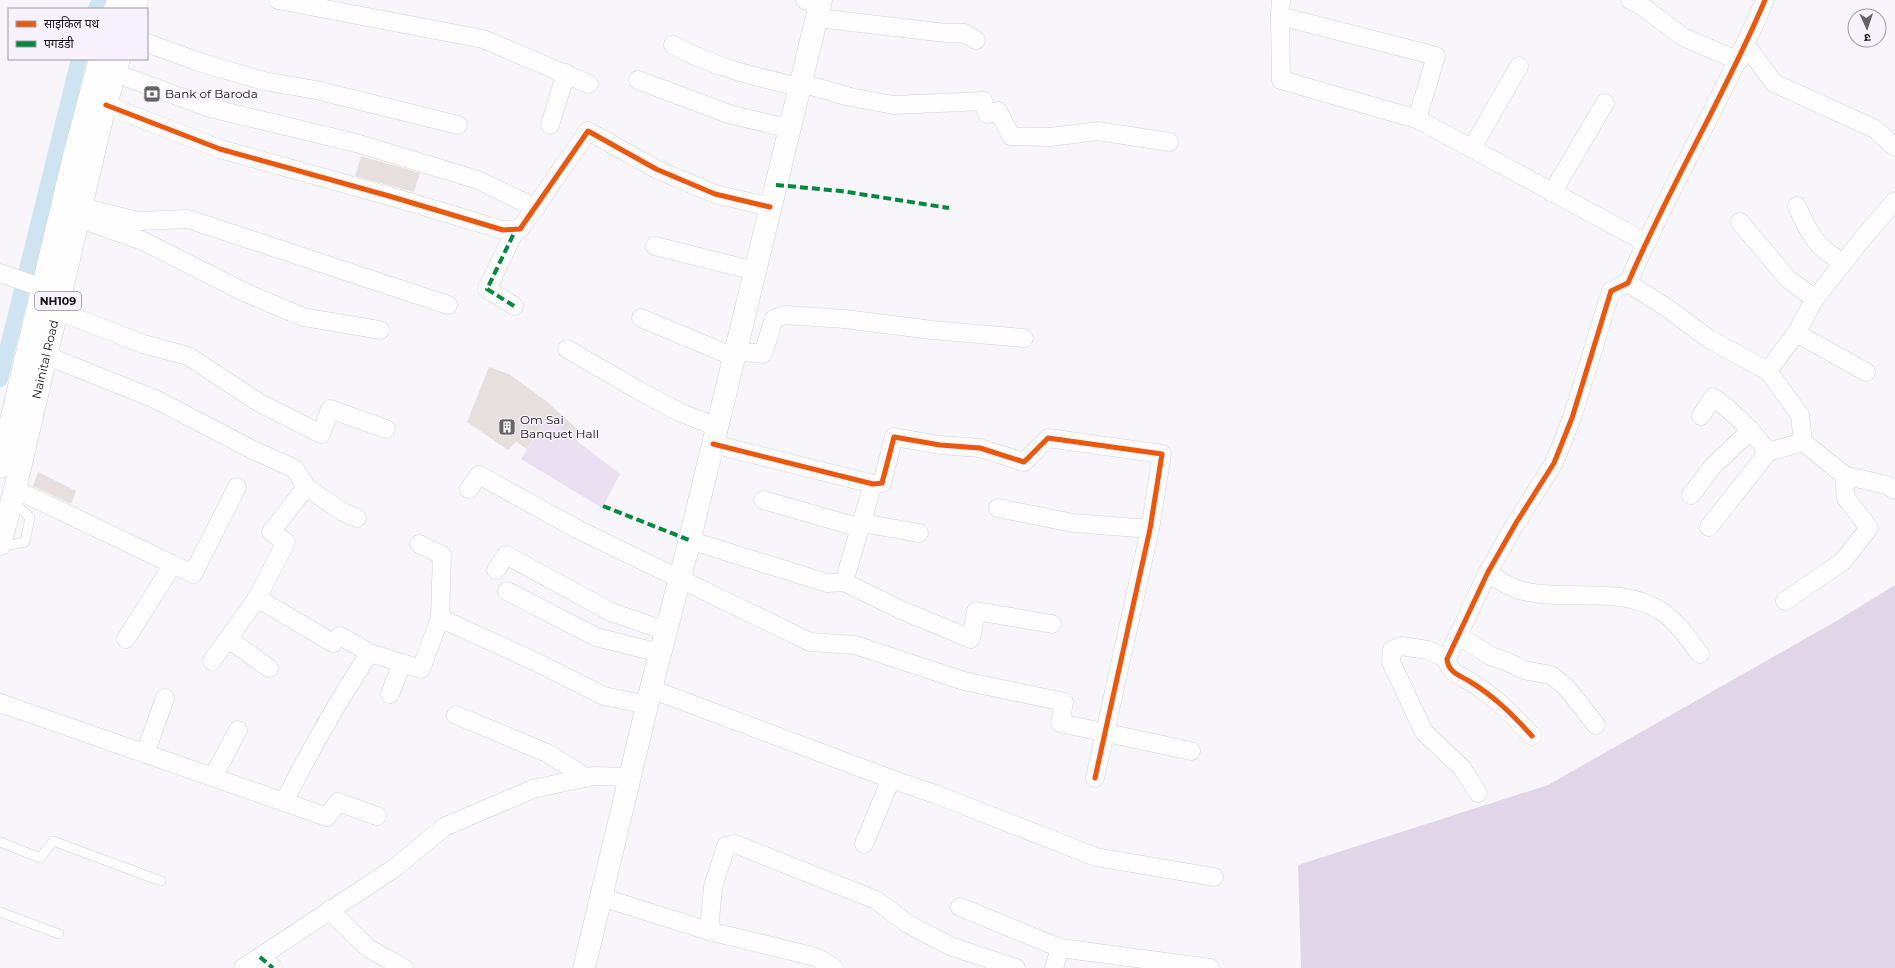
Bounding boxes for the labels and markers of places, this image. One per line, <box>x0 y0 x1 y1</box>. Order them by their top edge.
bank icon: Bank of Baroda <box>142 84 162 104</box>
place label: Bank of Baroda <box>165 86 258 101</box>
place label: Om Sai Banquet Hall <box>520 412 599 441</box>
building icon: Om Sai Banquet Hall <box>497 417 517 437</box>

